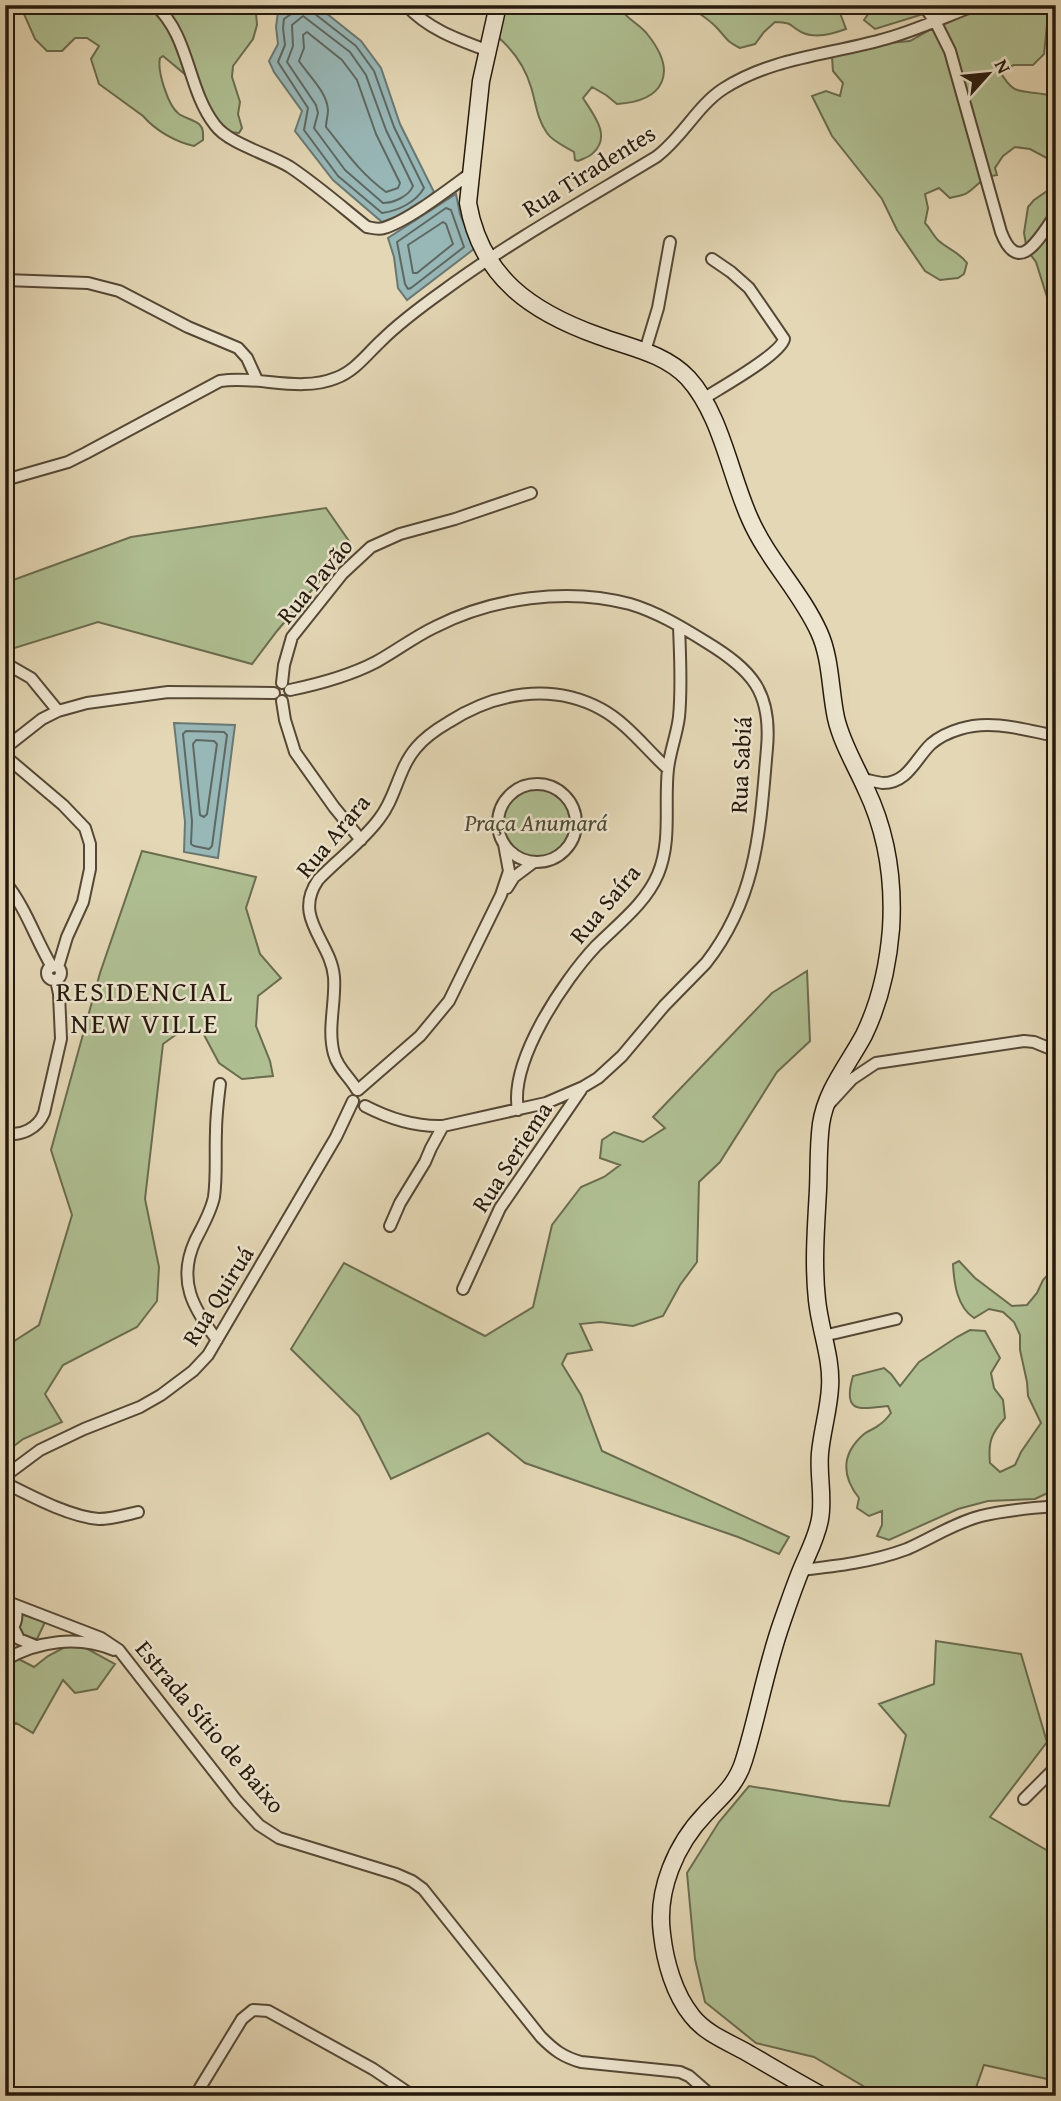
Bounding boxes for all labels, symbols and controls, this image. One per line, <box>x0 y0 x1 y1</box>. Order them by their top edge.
north arrow <box>953 38 1023 108</box>
text: N <box>988 54 1019 79</box>
street label: Rua Tiradentes <box>515 116 662 226</box>
street label: Rua Pavão <box>268 530 361 631</box>
street label: Rua Sabiá <box>720 715 761 814</box>
street label: Rua Arara <box>287 786 379 885</box>
park label: Praça Anumará <box>463 805 608 840</box>
street label: Rua Saíra <box>561 856 649 951</box>
district label: RESIDENCIAL NEW VILLE <box>56 970 234 1043</box>
street label: Rua Seriema <box>463 1094 561 1219</box>
street label: Rua Quiruá <box>173 1238 262 1352</box>
street label: Estrada Sítio de Baixo <box>127 1632 293 1821</box>

